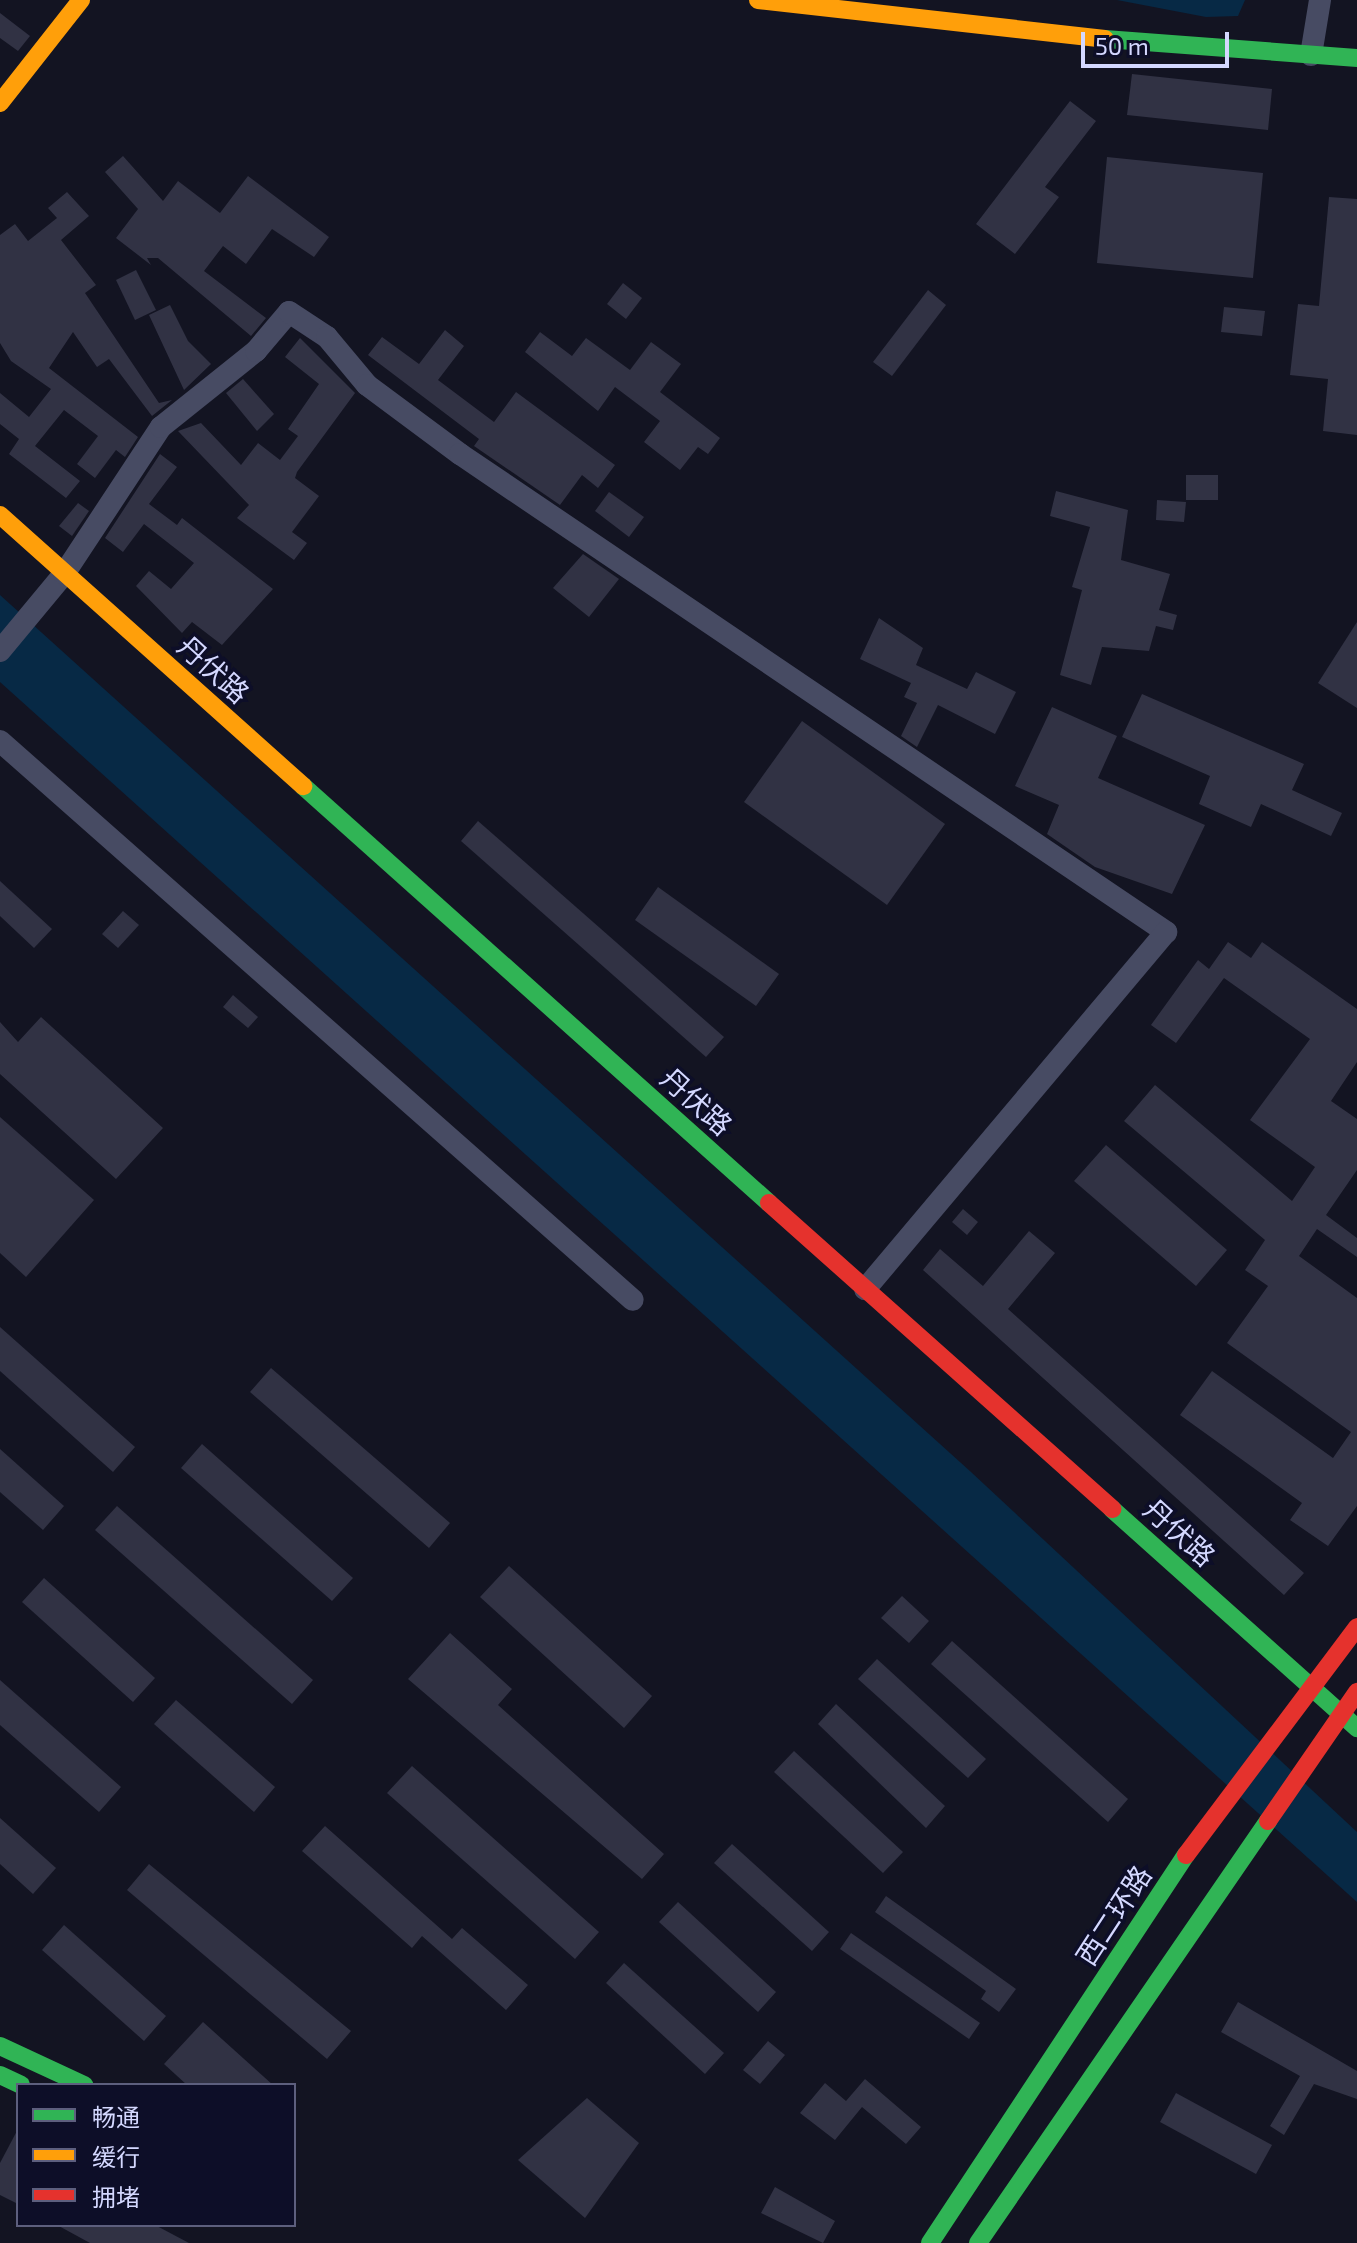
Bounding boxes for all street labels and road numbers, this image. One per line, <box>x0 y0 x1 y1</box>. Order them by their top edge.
street label: 丹伏路 <box>172 628 256 710</box>
street label: 丹伏路 <box>655 1060 739 1142</box>
street label: 丹伏路 <box>1138 1491 1222 1573</box>
street label: 西二环路 <box>1068 1859 1158 1971</box>

